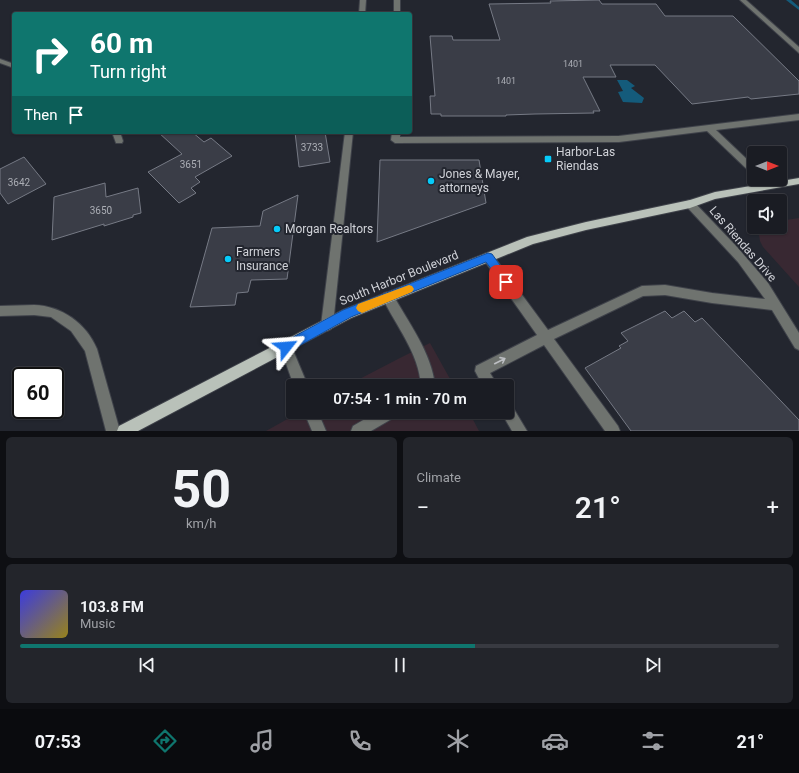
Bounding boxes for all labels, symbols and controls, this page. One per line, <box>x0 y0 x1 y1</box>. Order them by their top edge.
text: 60 m <box>90 27 153 60</box>
icon: right <box>24 28 76 80</box>
house number: 1401 <box>563 59 583 69</box>
text: Turn right <box>90 61 167 82</box>
house number: 1401 <box>496 76 516 86</box>
icon: arrive <box>65 104 87 126</box>
text: Then <box>24 106 57 124</box>
house number: 3733 <box>301 142 323 153</box>
place label: Harbor-Las Riendas <box>556 145 615 173</box>
north arrow <box>747 146 787 186</box>
map controls <box>747 146 787 234</box>
marker: Harbor-Las Riendas <box>543 154 553 164</box>
house number: 3651 <box>180 159 202 170</box>
place label: Jones & Mayer, attorneys <box>439 167 520 195</box>
marker: Jones & Mayer, attorneys <box>426 176 436 186</box>
house number: 3642 <box>8 177 31 188</box>
button: sound <box>747 194 787 234</box>
street label: Las Riendas Drive <box>707 204 779 284</box>
house number: 3650 <box>90 205 113 216</box>
place label: Morgan Realtors <box>285 222 373 236</box>
marker: Morgan Realtors <box>272 224 282 234</box>
place label: Farmers Insurance <box>236 245 288 273</box>
street label: South Harbor Boulevard <box>338 248 460 308</box>
marker: Farmers Insurance <box>223 254 233 264</box>
pin <box>489 265 523 299</box>
icon: arrive <box>495 271 517 293</box>
position arrow <box>265 326 307 368</box>
one-way arrow <box>494 357 506 364</box>
speed limit sign: 60 <box>12 367 64 419</box>
text: 07:54 · 1 min · 70 m <box>333 390 467 408</box>
text: 50 <box>171 459 231 520</box>
text: Climate <box>417 470 461 485</box>
text: 21° <box>575 490 621 525</box>
text: − <box>417 495 429 520</box>
text: + <box>767 495 779 520</box>
text: km/h <box>186 516 217 531</box>
text: 103.8 FM <box>80 598 144 616</box>
text: Music <box>80 616 115 631</box>
icon: previous <box>136 654 158 676</box>
icon: pause <box>389 654 411 676</box>
icon: next <box>642 654 664 676</box>
icon: directions <box>151 727 179 755</box>
icon: music <box>248 727 276 755</box>
icon: phone <box>346 727 374 755</box>
icon: climate <box>444 727 472 755</box>
icon: car <box>541 727 569 755</box>
icon: filters <box>639 727 667 755</box>
text: 07:53 <box>35 731 81 752</box>
text: 21° <box>736 731 764 752</box>

